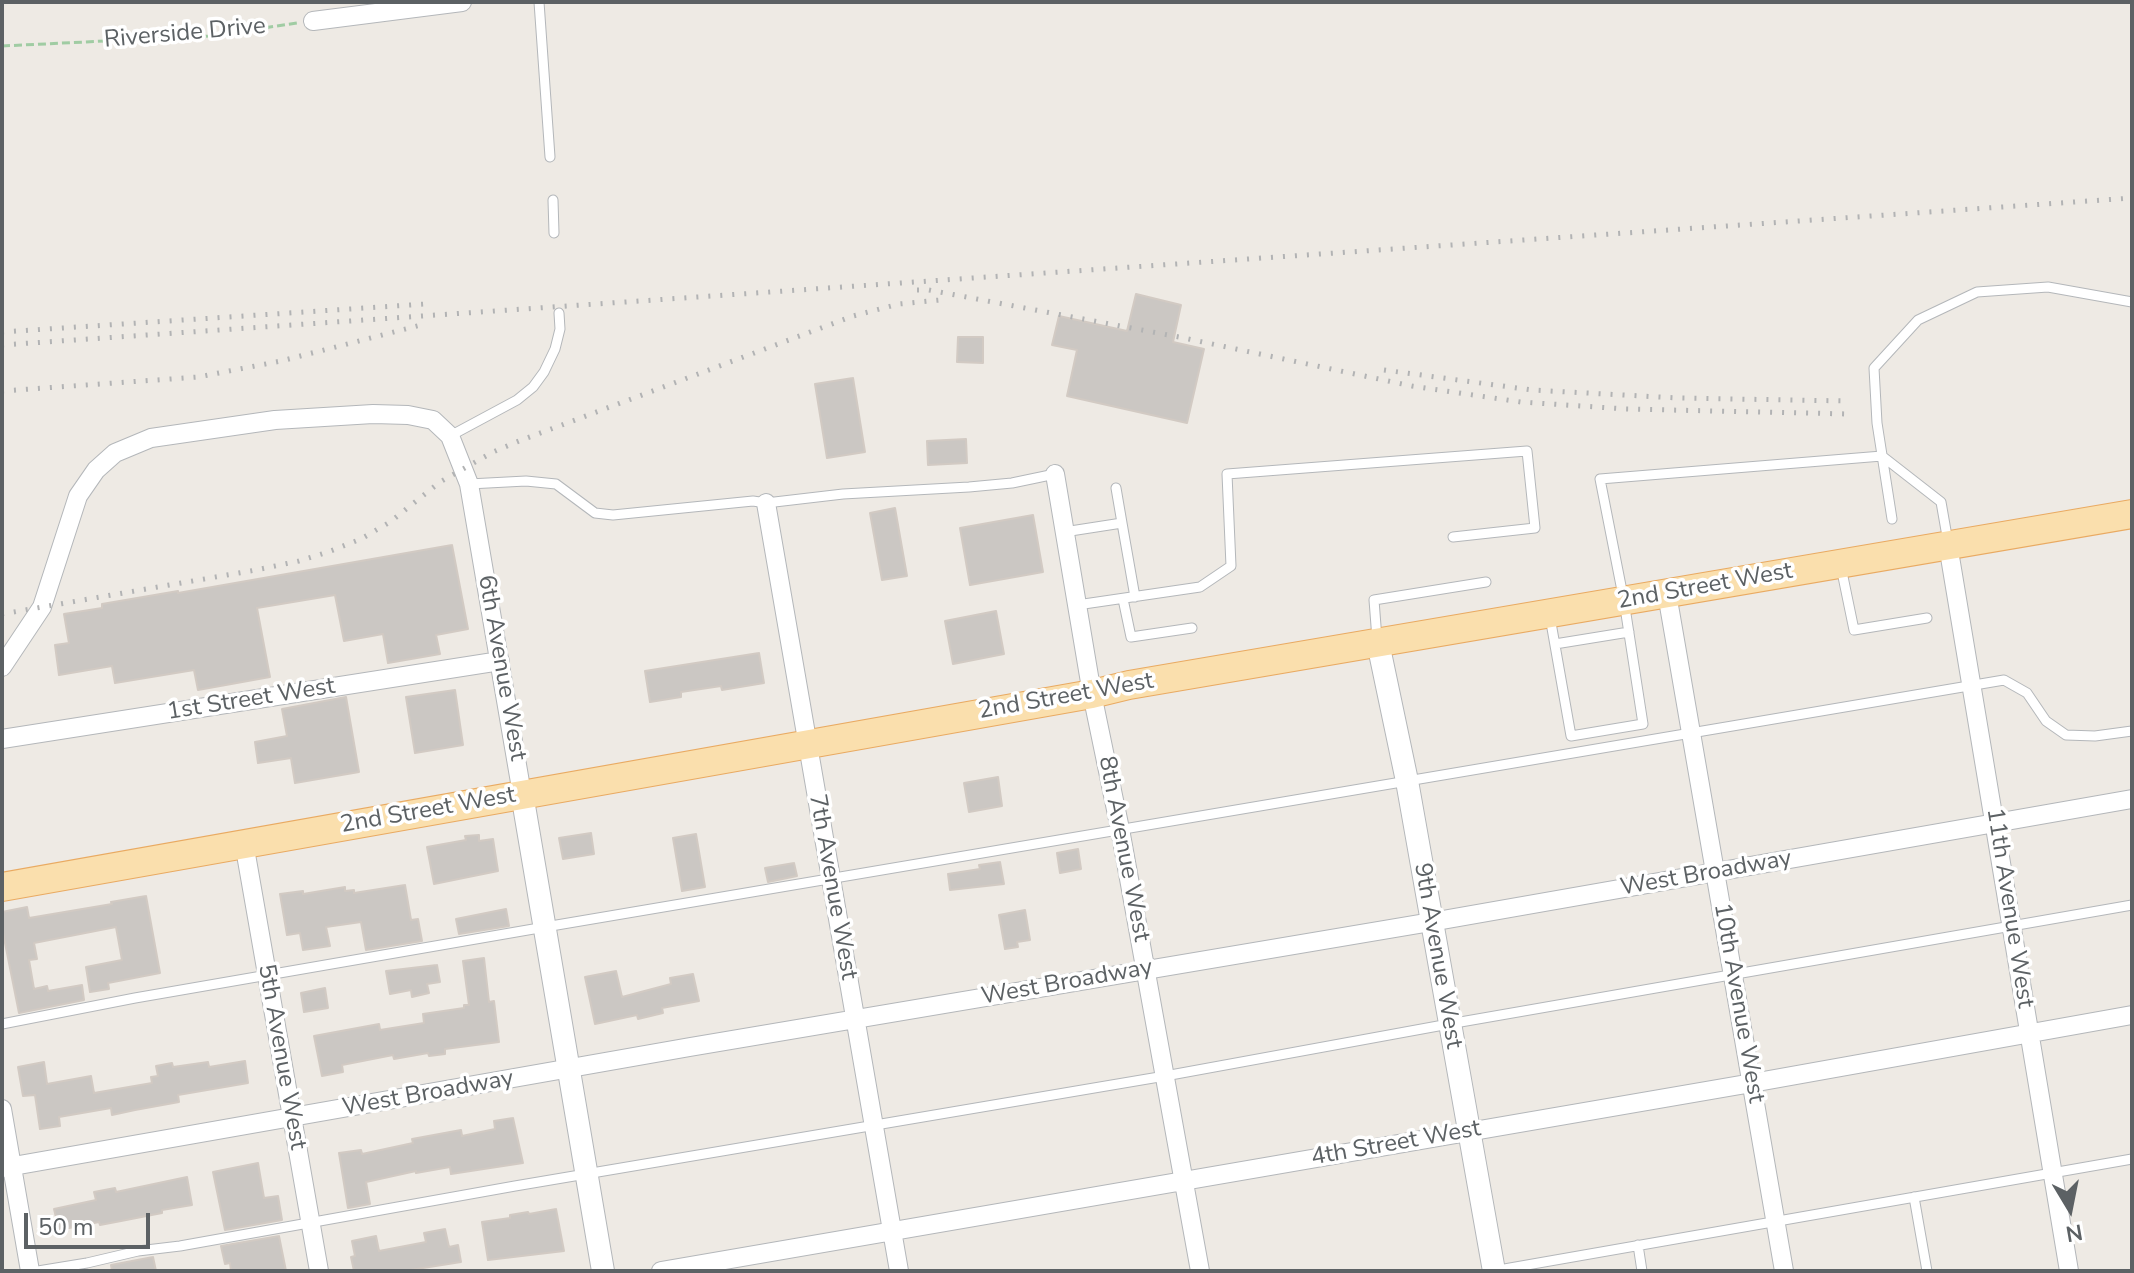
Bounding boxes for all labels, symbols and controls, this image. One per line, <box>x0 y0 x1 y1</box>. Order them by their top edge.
street label: Riverside Drive <box>103 13 267 55</box>
street label: 2nd Street West <box>1615 557 1795 617</box>
street label: 6th Avenue West <box>470 573 532 763</box>
street label: 2nd Street West <box>976 667 1156 727</box>
street label: 1st Street West <box>165 673 337 727</box>
street label: 8th Avenue West <box>1091 754 1155 944</box>
street label: 2nd Street West <box>338 781 518 841</box>
street label: 7th Avenue West <box>801 792 863 982</box>
street label: 11th Avenue West <box>1979 806 2039 1010</box>
street label: West Broadway <box>1618 845 1794 903</box>
street label: 9th Avenue West <box>1406 861 1468 1051</box>
street label: 10th Avenue West <box>1706 901 1770 1105</box>
street label: West Broadway <box>979 954 1155 1012</box>
street label: 5th Avenue West <box>250 962 312 1152</box>
street label: West Broadway <box>340 1065 516 1123</box>
street label: 4th Street West <box>1309 1115 1483 1173</box>
north arrow <box>2030 1169 2110 1249</box>
scale bar <box>28 1197 154 1247</box>
text: 50 m <box>38 1211 94 1243</box>
text: N <box>2063 1216 2085 1249</box>

